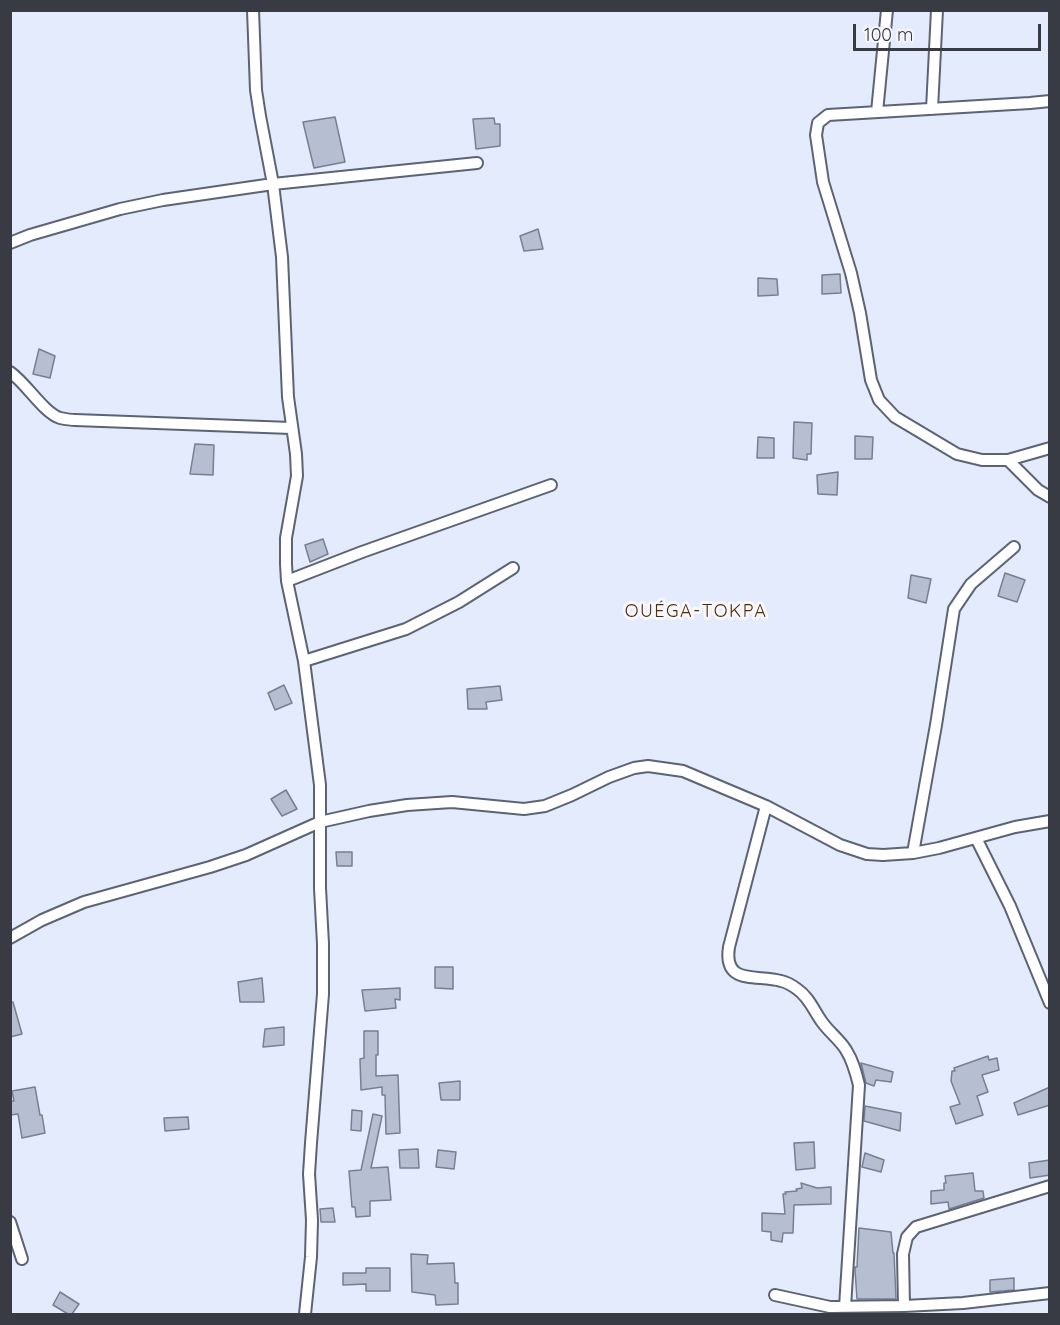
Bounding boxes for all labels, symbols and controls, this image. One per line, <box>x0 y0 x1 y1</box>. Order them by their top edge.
scale bar <box>856 12 1044 50</box>
text: 100 m <box>864 23 913 46</box>
district label: OUÉGA-TOKPA <box>625 601 767 623</box>

